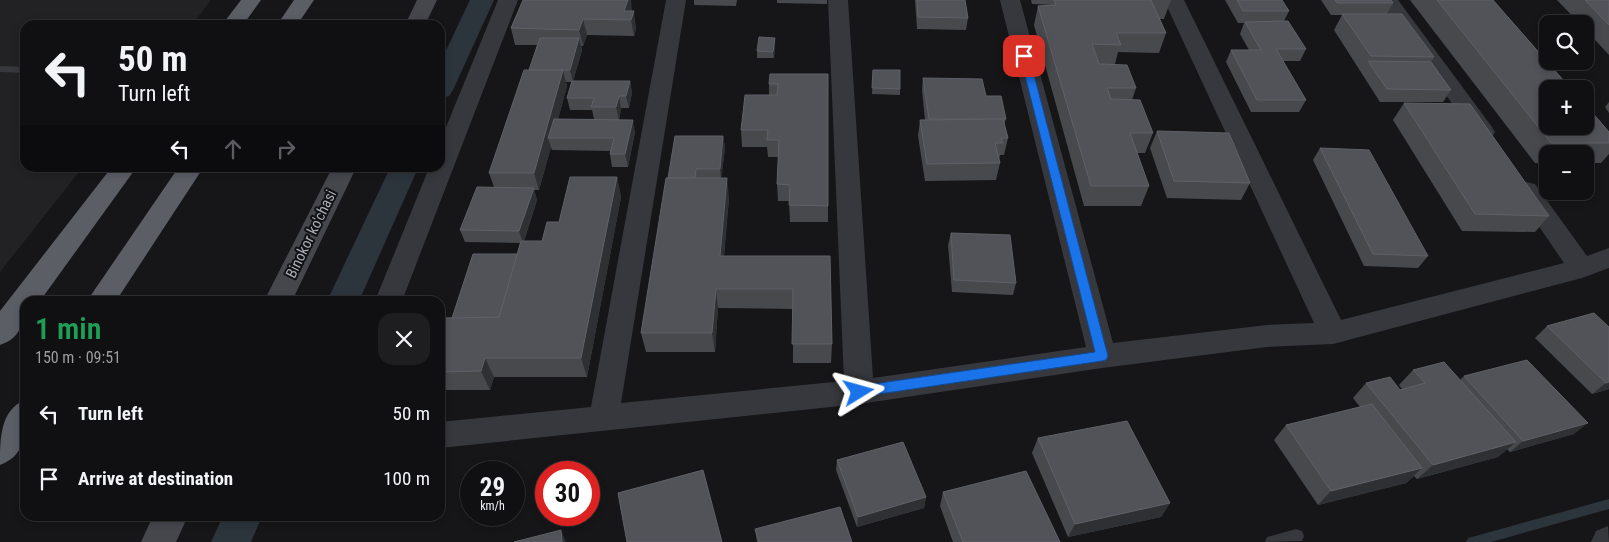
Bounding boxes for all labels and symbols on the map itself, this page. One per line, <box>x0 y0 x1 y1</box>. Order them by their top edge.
pin <box>1003 35 1045 77</box>
street label: Binokor ko'chasi <box>282 187 340 281</box>
position arrow <box>832 365 884 417</box>
speed limit sign: 30 <box>535 461 600 526</box>

